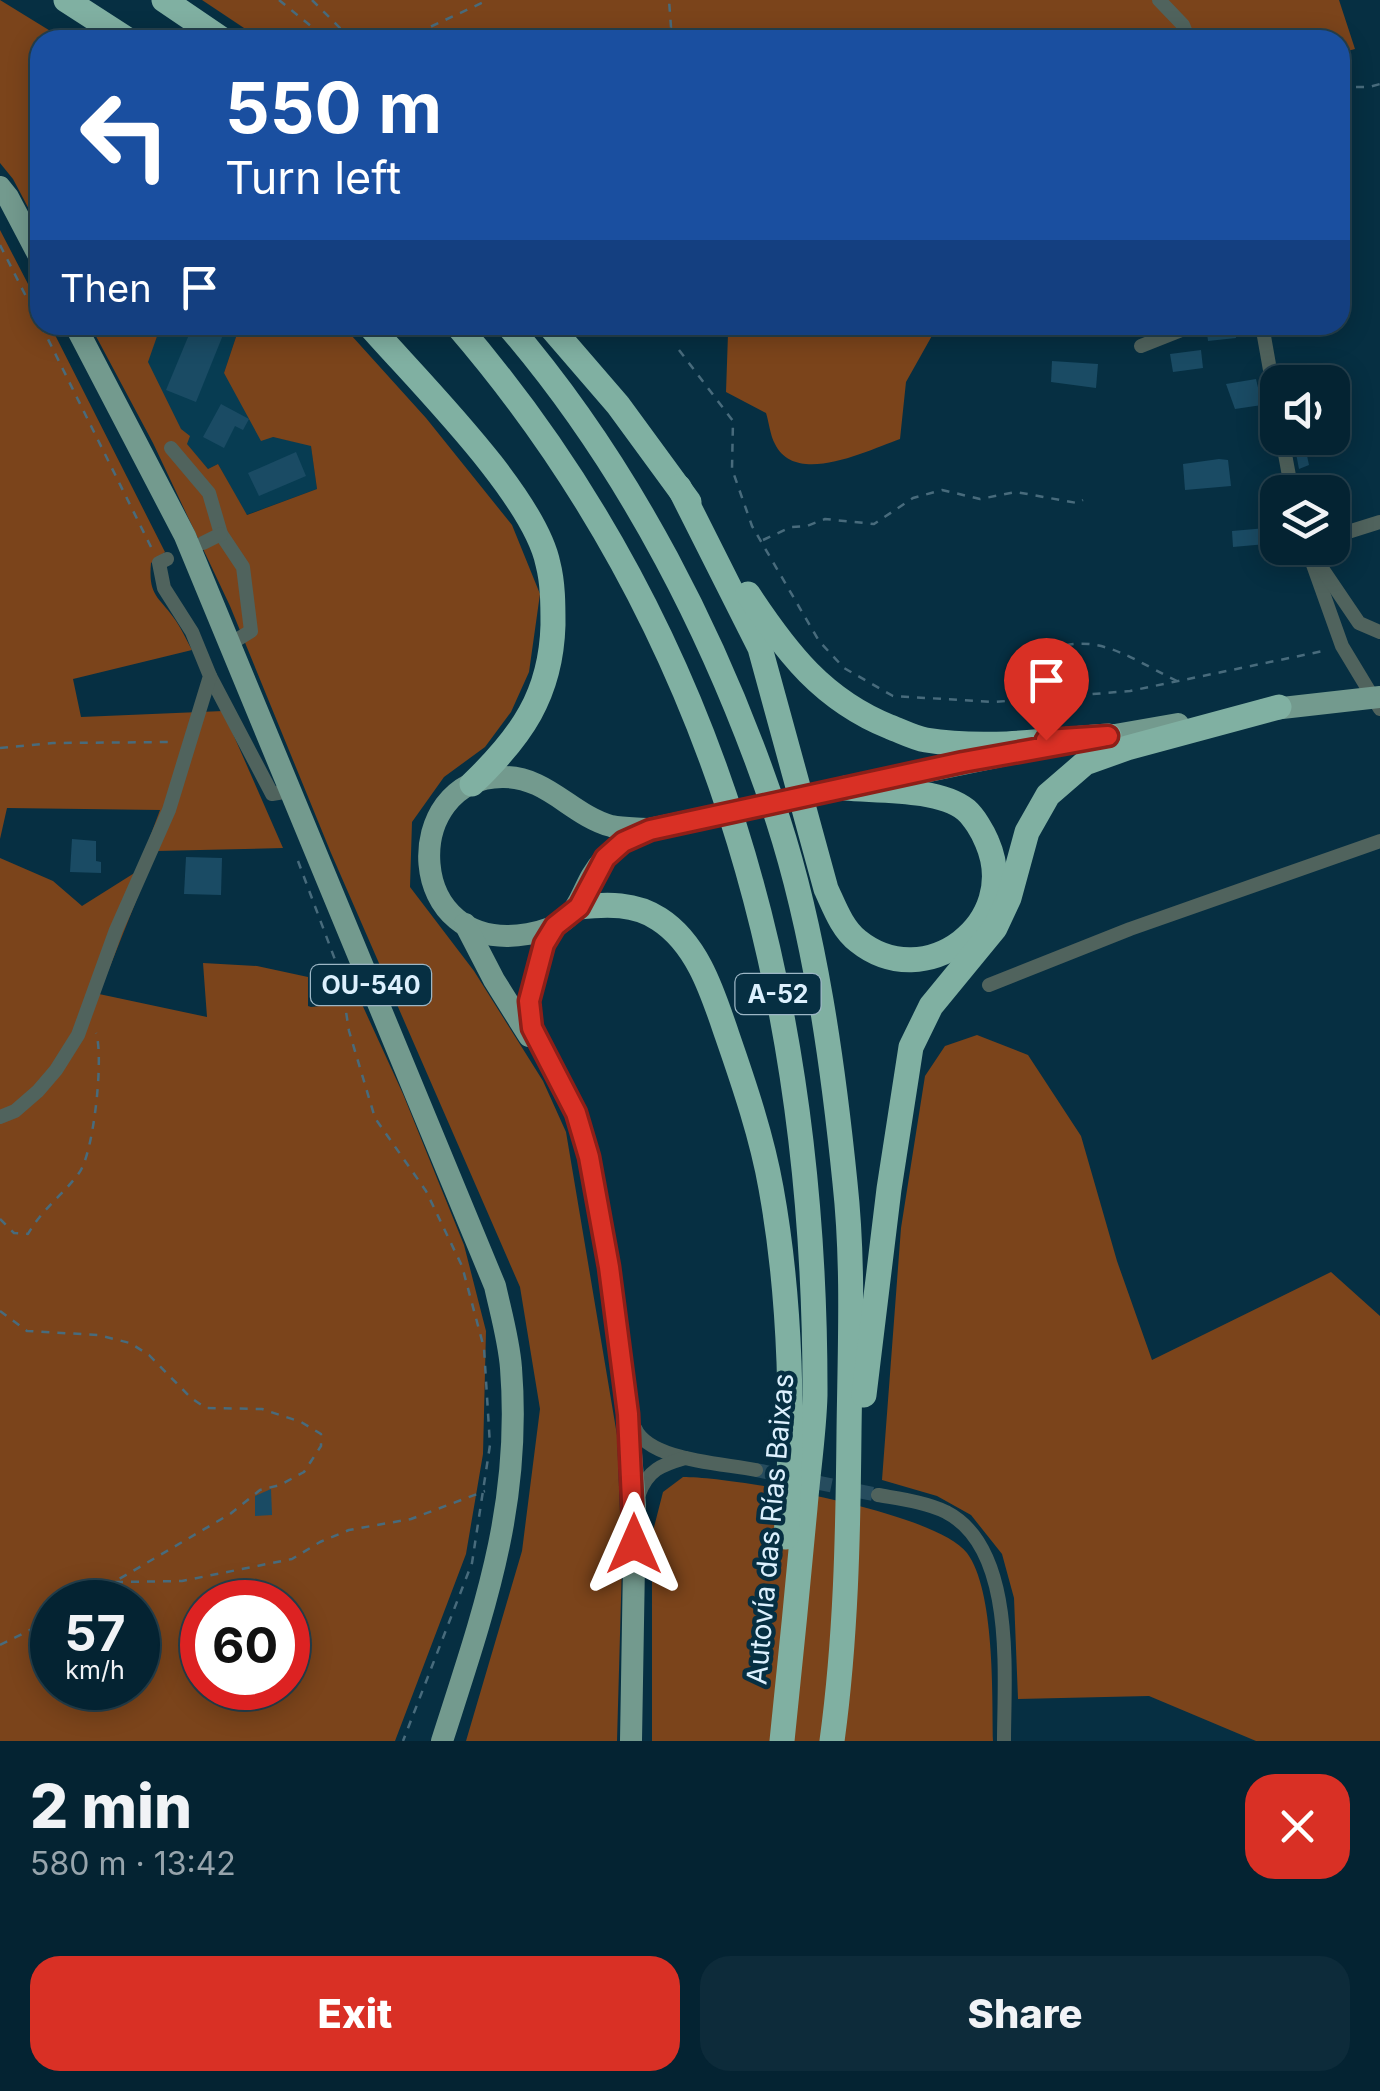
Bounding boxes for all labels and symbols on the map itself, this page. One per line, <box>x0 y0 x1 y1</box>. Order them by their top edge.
pin <box>1004 638 1089 741</box>
road number: OU-540 <box>311 965 431 1005</box>
road number: A-52 <box>736 974 820 1014</box>
street label: Autovía das Rías Baixas <box>739 1372 801 1686</box>
position arrow <box>582 1492 686 1596</box>
speed limit sign: 60 <box>180 1580 310 1710</box>

